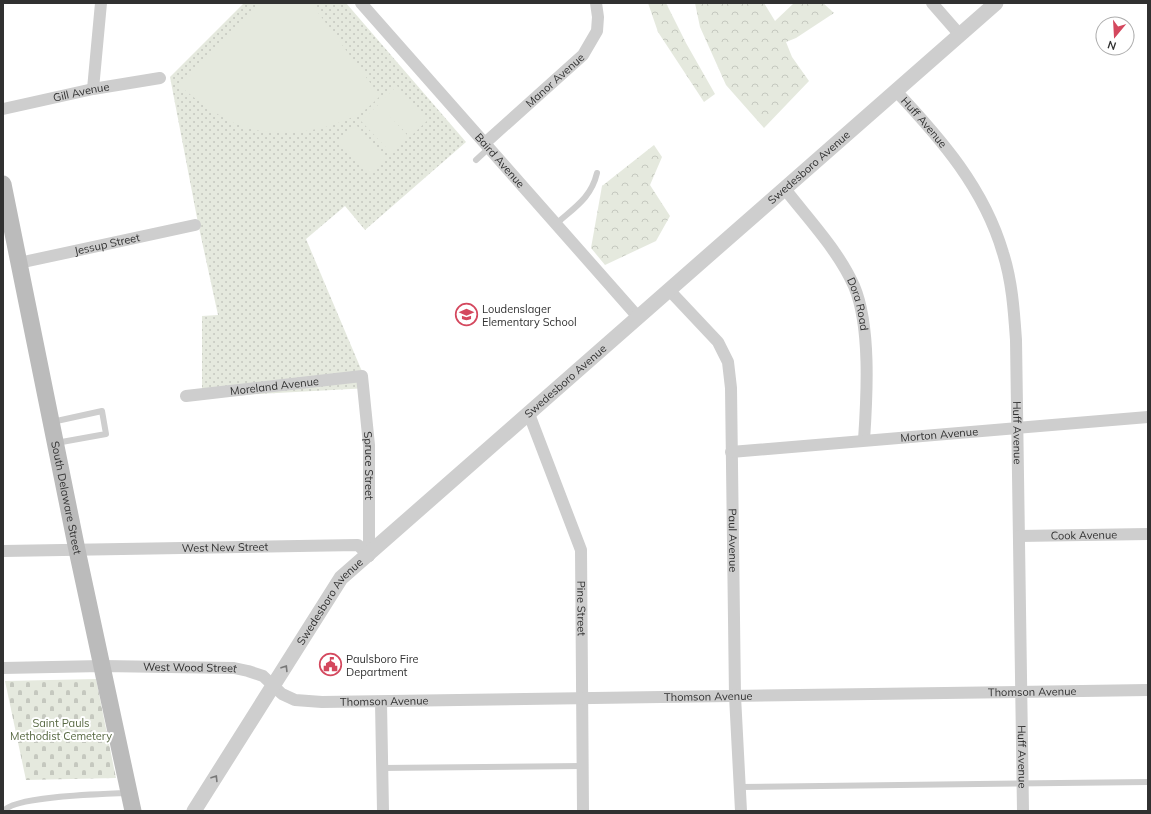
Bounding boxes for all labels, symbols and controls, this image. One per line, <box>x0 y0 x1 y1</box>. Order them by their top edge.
north arrow <box>1095 16 1135 56</box>
text: N <box>1106 38 1118 53</box>
street label: Manor Avenue <box>523 50 587 110</box>
street label: Gill Avenue <box>52 79 110 105</box>
street label: Huff Avenue <box>898 94 950 151</box>
street label: Swedesboro Avenue <box>765 128 853 207</box>
street label: Baird Avenue <box>472 130 528 191</box>
street label: Jessup Street <box>73 230 141 258</box>
street label: Dora Road <box>844 275 871 332</box>
school or university icon: Loudenslager Elementary School <box>454 302 480 328</box>
place label: Loudenslager Elementary School <box>482 302 577 329</box>
street label: Swedesboro Avenue <box>521 341 609 421</box>
street label: Moreland Avenue <box>229 374 320 398</box>
street label: Huff Avenue <box>1010 401 1025 465</box>
street label: Morton Avenue <box>900 424 979 445</box>
street label: Spruce Street <box>361 431 376 500</box>
street label: South Delaware Street <box>48 440 85 556</box>
street label: Paul Avenue <box>726 508 740 572</box>
street label: Cook Avenue <box>1051 527 1117 543</box>
street label: West New Street <box>181 540 269 555</box>
street label: Swedesboro Avenue <box>294 555 366 648</box>
street label: Pine Street <box>574 581 589 636</box>
public building icon: Paulsboro Fire Department <box>317 652 343 678</box>
place label: Paulsboro Fire Department <box>346 652 419 679</box>
street label: West Wood Street <box>143 660 238 675</box>
one-way arrow <box>280 665 287 672</box>
street label: Thomson Avenue <box>988 684 1077 699</box>
street label: Thomson Avenue <box>664 689 753 704</box>
street label: Thomson Avenue <box>340 693 429 709</box>
park label: Saint Pauls Methodist Cemetery <box>10 716 112 743</box>
street label: Huff Avenue <box>1015 725 1030 788</box>
one-way arrow <box>210 775 218 782</box>

